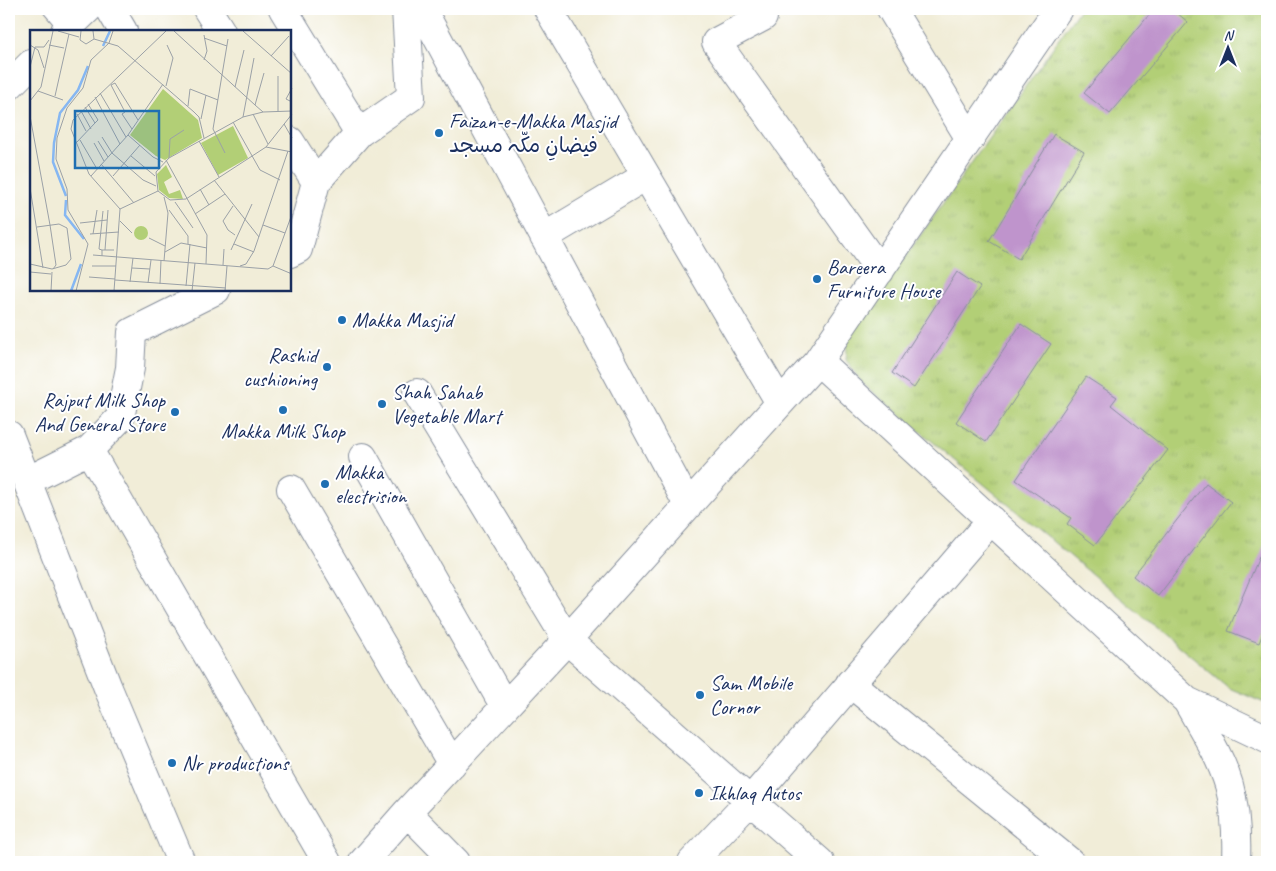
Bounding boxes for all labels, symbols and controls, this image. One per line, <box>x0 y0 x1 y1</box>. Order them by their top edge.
north arrow <box>1204 22 1254 72</box>
text: N <box>1224 27 1235 44</box>
inset map <box>30 30 291 291</box>
place label: Faizan-e-Makka Masjid فیضانِ مکّہ مسجد <box>449 108 620 161</box>
marker: Faizan-e-Makka Masjid فیضانِ مکّہ مسجد <box>433 127 445 139</box>
place label: Bareera Furniture House <box>827 254 942 304</box>
marker: Bareera Furniture House <box>811 273 823 285</box>
place label: Makka Masjid <box>352 307 456 333</box>
marker: Makka Masjid <box>336 314 348 326</box>
place label: Rashid cushioning <box>243 342 320 392</box>
marker: Rashid cushioning <box>321 361 333 373</box>
place label: Shah Sahab Vegetable Mart <box>392 379 504 429</box>
place label: Rajput Milk Shop And General Store <box>35 387 166 437</box>
marker: Shah Sahab Vegetable Mart <box>376 398 388 410</box>
marker: Makka Milk Shop <box>277 404 289 416</box>
marker: Rajput Milk Shop And General Store <box>169 406 181 418</box>
place label: Makka Milk Shop <box>221 418 347 444</box>
place label: Makka electrision <box>335 459 408 509</box>
marker: Makka electrision <box>319 478 331 490</box>
place label: Sam Mobile Cornor <box>710 670 794 720</box>
marker: Sam Mobile Cornor <box>694 689 706 701</box>
place label: Nr productions <box>182 750 290 776</box>
marker: Nr productions <box>166 757 178 769</box>
place label: Ikhlaq Autos <box>709 780 802 806</box>
marker: Ikhlaq Autos <box>693 787 705 799</box>

